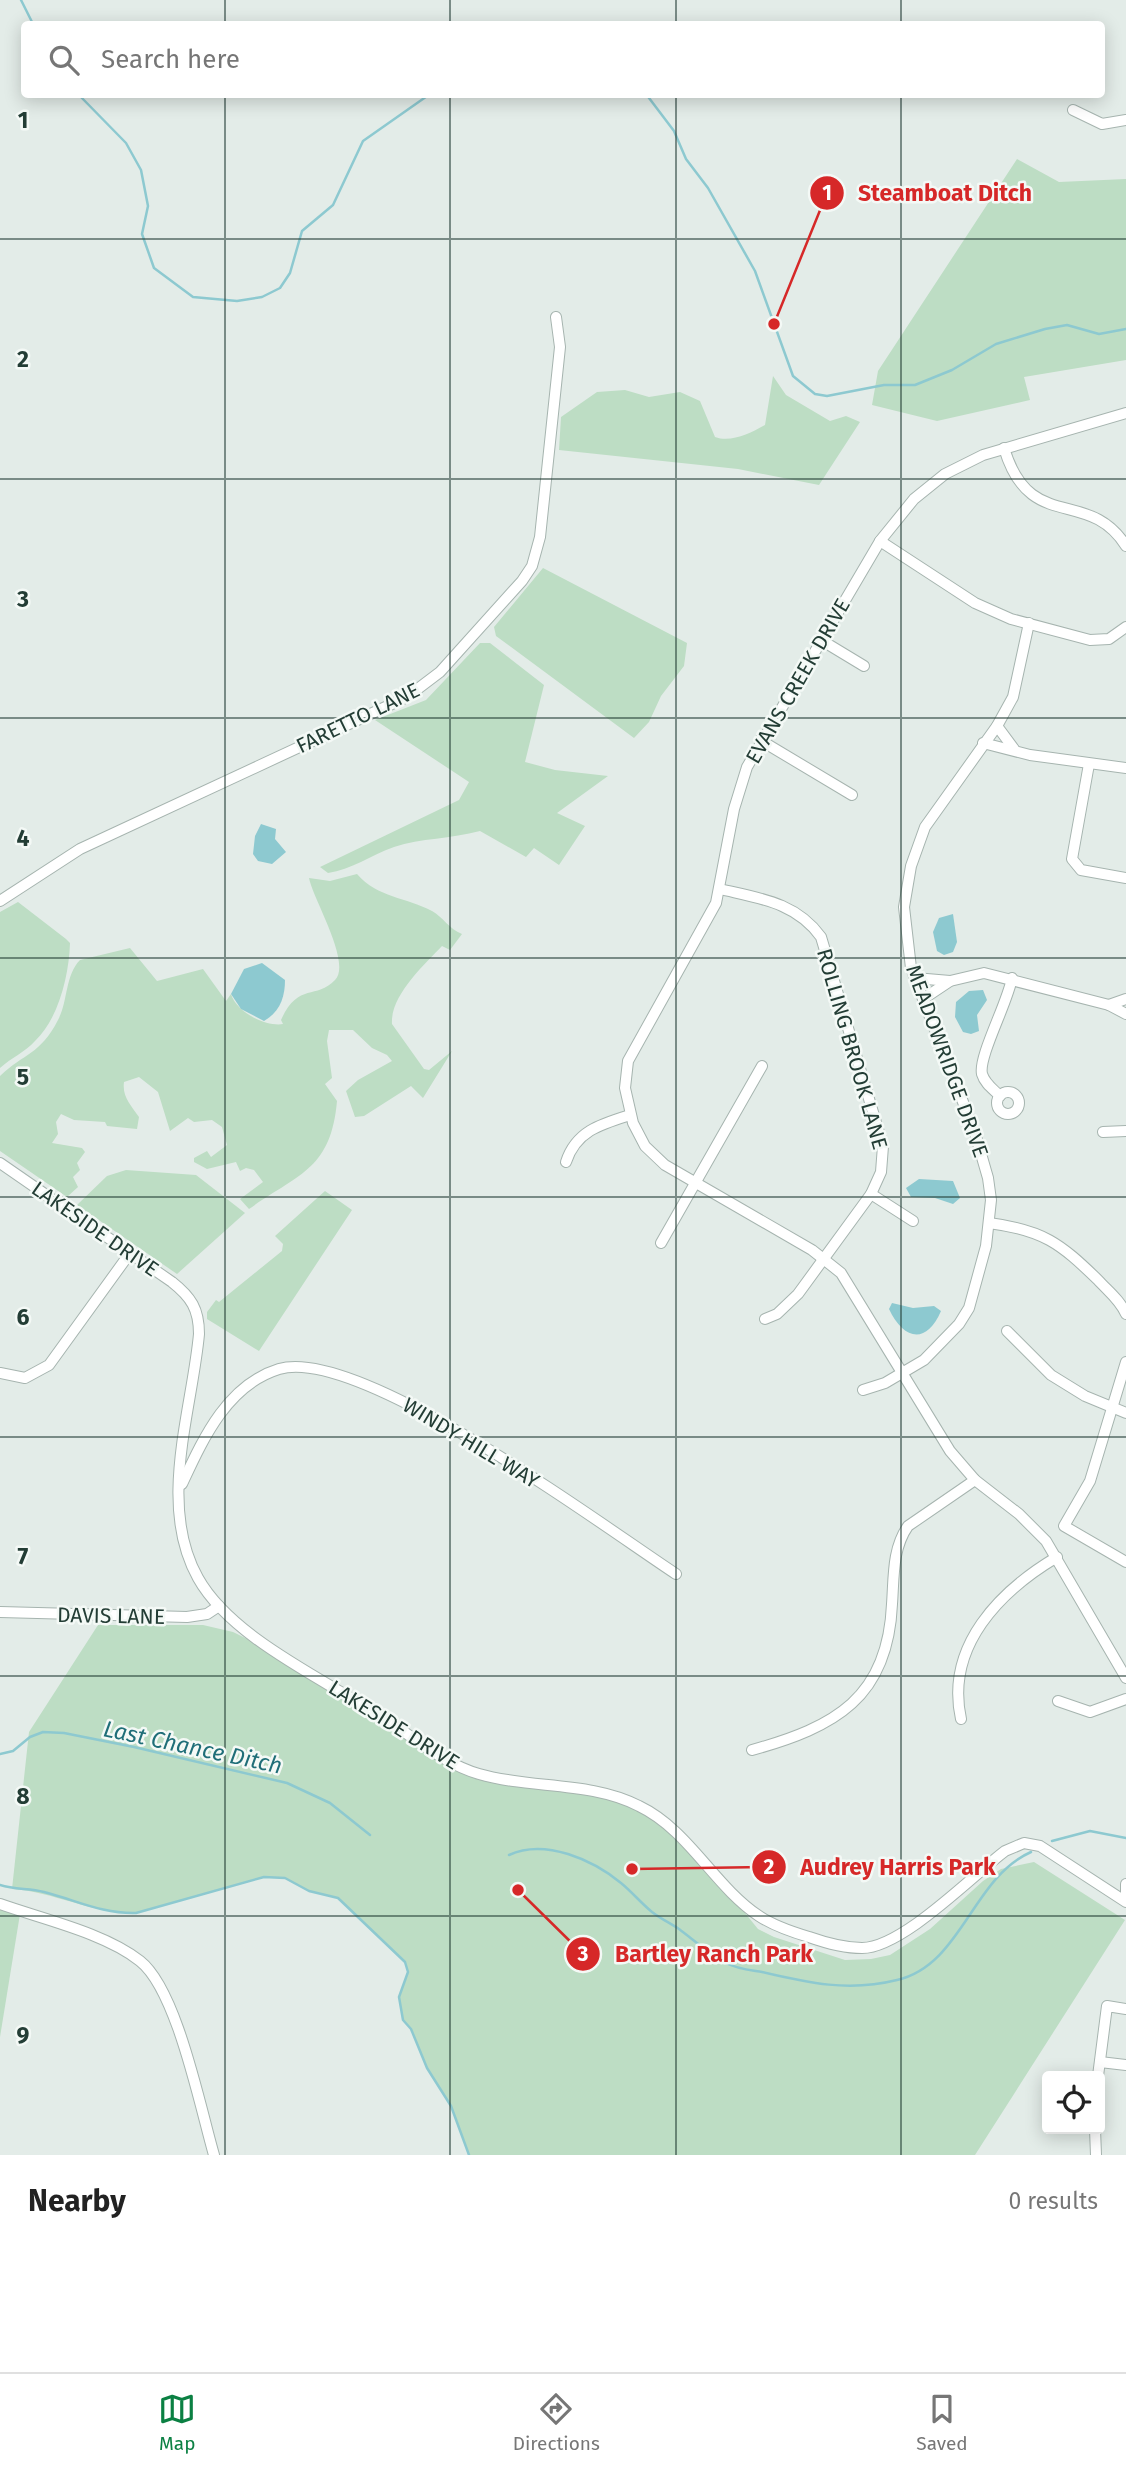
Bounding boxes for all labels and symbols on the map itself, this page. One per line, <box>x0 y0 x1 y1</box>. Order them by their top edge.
text: 1 <box>18 106 28 134</box>
callout: Steamboat Ditch <box>809 171 1047 215</box>
text: Steamboat Ditch <box>858 179 1032 207</box>
text: 1 <box>822 180 832 206</box>
text: 2 <box>17 345 29 373</box>
text: 3 <box>16 585 29 613</box>
street label: EVANS CREEK DRIVE <box>740 594 856 768</box>
street label: FARETTO LANE <box>292 677 424 759</box>
text: 4 <box>17 824 30 852</box>
street label: ROLLING BROOK LANE <box>811 946 893 1152</box>
street label: MEADOWRIDGE DRIVE <box>900 961 994 1161</box>
text: 5 <box>17 1063 29 1091</box>
street label: LAKESIDE DRIVE <box>26 1176 164 1282</box>
text: 6 <box>17 1303 30 1331</box>
street label: WINDY HILL WAY <box>398 1392 544 1494</box>
text: 7 <box>18 1542 29 1570</box>
street label: DAVIS LANE <box>57 1602 165 1630</box>
street label: LAKESIDE DRIVE <box>324 1674 464 1776</box>
water label: Last Chance Ditch <box>101 1714 285 1780</box>
text: 8 <box>16 1782 30 1810</box>
callout: Audrey Harris Park <box>751 1845 1010 1889</box>
text: Audrey Harris Park <box>799 1853 996 1881</box>
text: 2 <box>764 1854 775 1880</box>
callout: Bartley Ranch Park <box>566 1932 827 1976</box>
text: Bartley Ranch Park <box>615 1940 813 1968</box>
text: 3 <box>577 1941 589 1967</box>
text: 9 <box>17 2021 30 2049</box>

